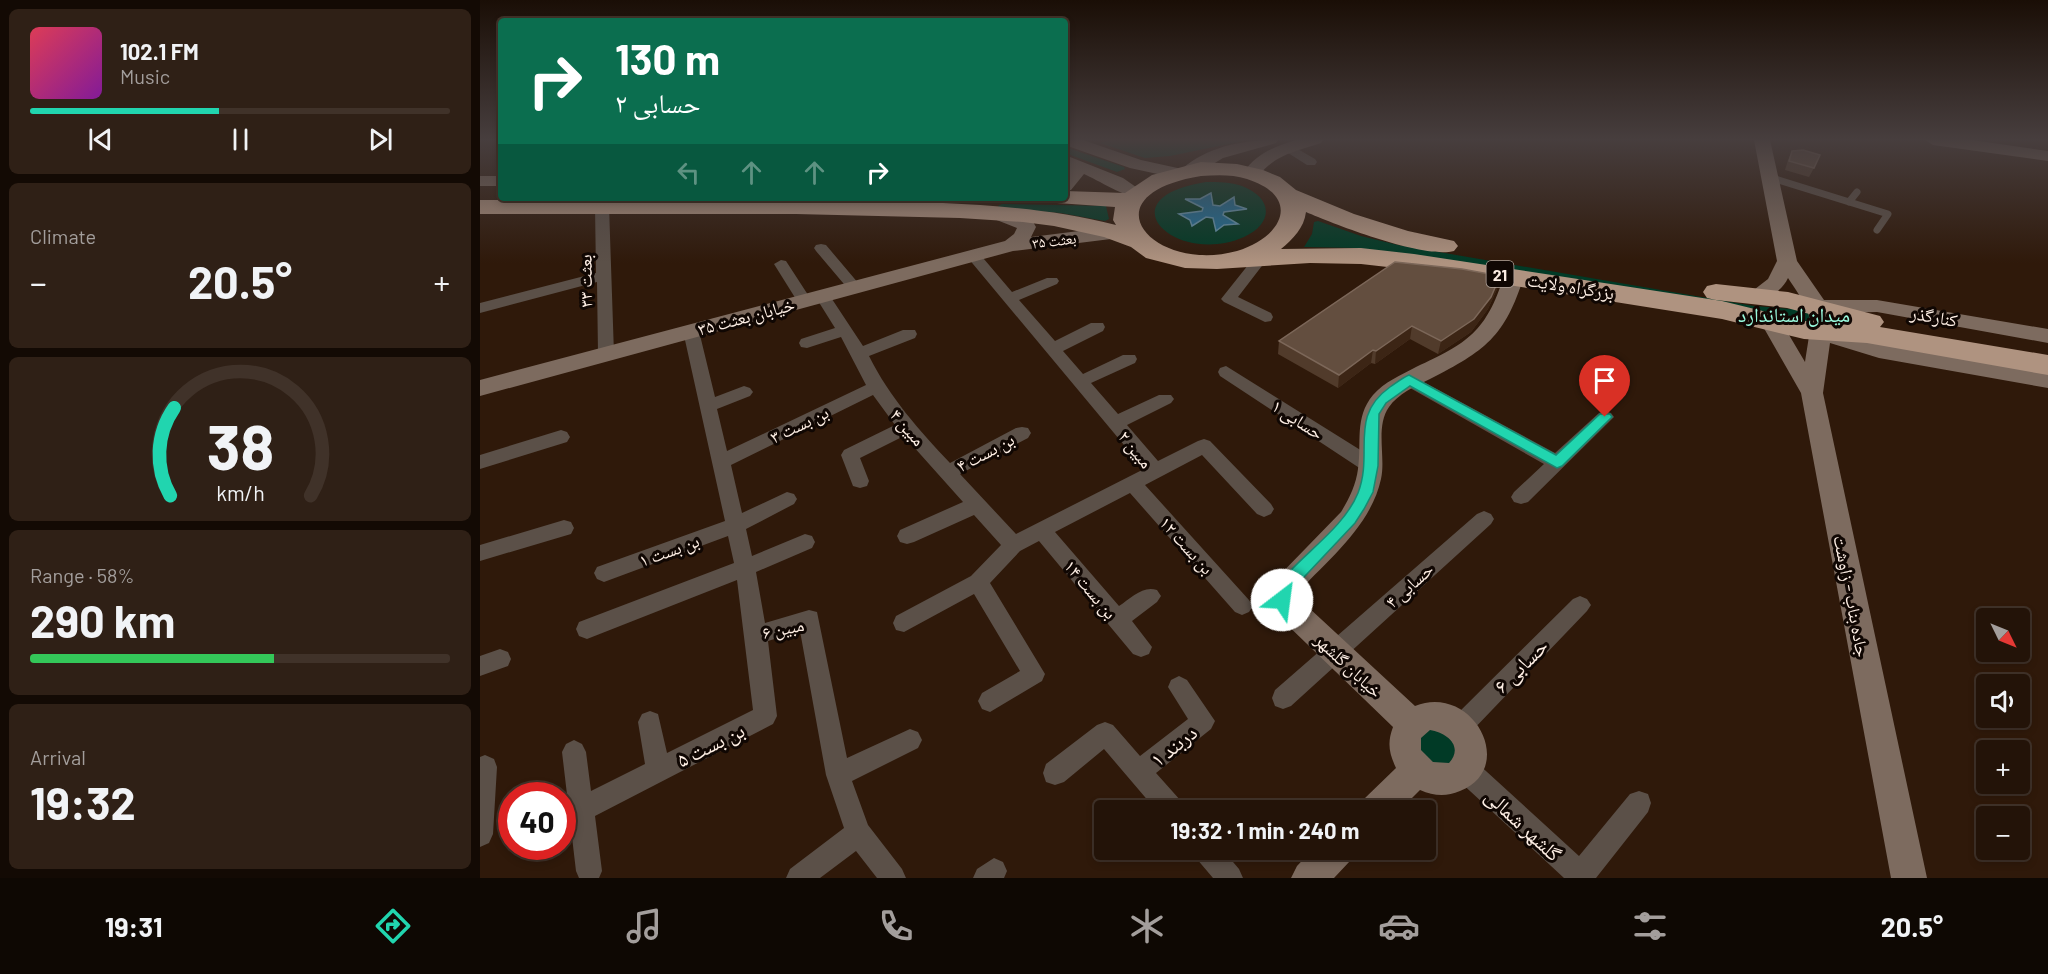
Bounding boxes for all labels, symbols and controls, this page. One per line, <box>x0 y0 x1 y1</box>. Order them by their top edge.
text: 130 m <box>615 33 720 83</box>
text: 102.1 FM <box>120 38 199 64</box>
icon: right <box>516 42 594 120</box>
text: Music <box>120 64 170 88</box>
text: حسابی ۲ <box>615 86 700 118</box>
icon: previous <box>84 123 117 156</box>
icon: pause <box>224 123 257 156</box>
icon: next <box>364 123 397 156</box>
icon: left <box>672 156 705 189</box>
icon: ahead <box>735 156 768 189</box>
icon: ahead <box>798 156 831 189</box>
icon: right <box>861 156 894 189</box>
text: Climate <box>30 224 96 248</box>
street label: بعثت ۳۵ <box>1031 228 1077 252</box>
text: 20.5° <box>188 254 292 308</box>
street label: بعثت ۳۳ <box>574 254 597 308</box>
road number: 21 <box>1486 261 1514 287</box>
text: − <box>30 262 47 302</box>
text: + <box>434 262 450 302</box>
street label: بزرگراه ولایت <box>1526 268 1616 304</box>
street label: خیابان بعثت ۳۵ <box>695 292 797 340</box>
street label: کنارگذر <box>1908 301 1960 331</box>
district label: میدان استاندارد <box>1738 302 1850 327</box>
pin <box>1579 355 1630 417</box>
icon: arrive <box>1588 364 1621 397</box>
street label: حسابی ۱ <box>1268 394 1328 445</box>
street label: بن بست ۳ <box>766 400 832 448</box>
street label: مبین ۴ <box>885 404 930 451</box>
text: 38 <box>206 408 274 482</box>
street label: مبین ۲ <box>1113 426 1158 473</box>
street label: بن بست ۴ <box>952 428 1018 477</box>
text: km/h <box>216 480 264 505</box>
street label: بن بست ۱۲ <box>1155 511 1219 579</box>
street label: بن بست ۱ <box>636 529 702 572</box>
street label: جاده بناب - زاوشت <box>1829 533 1875 659</box>
street label: بن بست ۱۴ <box>1059 555 1122 624</box>
street label: حسابی ۴ <box>1380 558 1438 613</box>
text: Range · 58% <box>30 563 134 587</box>
position arrow <box>1250 568 1314 632</box>
text: 290 km <box>30 593 175 647</box>
north arrow <box>1976 608 2030 662</box>
map controls <box>1976 608 2030 860</box>
street label: مبین ۶ <box>760 613 806 644</box>
street label: خیابان گلشهر <box>1309 628 1387 702</box>
street label: حسابی ۶ <box>1488 633 1554 699</box>
button: sound <box>1976 674 2030 728</box>
street label: بن بست ۵ <box>672 716 749 773</box>
street label: دربند ۱ <box>1145 719 1202 772</box>
button: + <box>1976 740 2030 794</box>
text: Arrival <box>30 745 86 769</box>
text: 19:32 <box>30 775 136 829</box>
speed limit sign: 40 <box>498 782 576 860</box>
street label: گلشهر شمالی <box>1479 782 1568 867</box>
button: − <box>1976 806 2030 860</box>
text: 19:32 · 1 min · 240 m <box>1171 817 1359 843</box>
icon: directions <box>372 905 414 947</box>
icon: music <box>623 905 665 947</box>
icon: phone <box>875 905 917 947</box>
icon: climate <box>1126 905 1168 947</box>
icon: car <box>1378 905 1420 947</box>
icon: filters <box>1629 905 1671 947</box>
text: 19:31 <box>105 910 163 942</box>
text: 20.5° <box>1881 910 1943 942</box>

